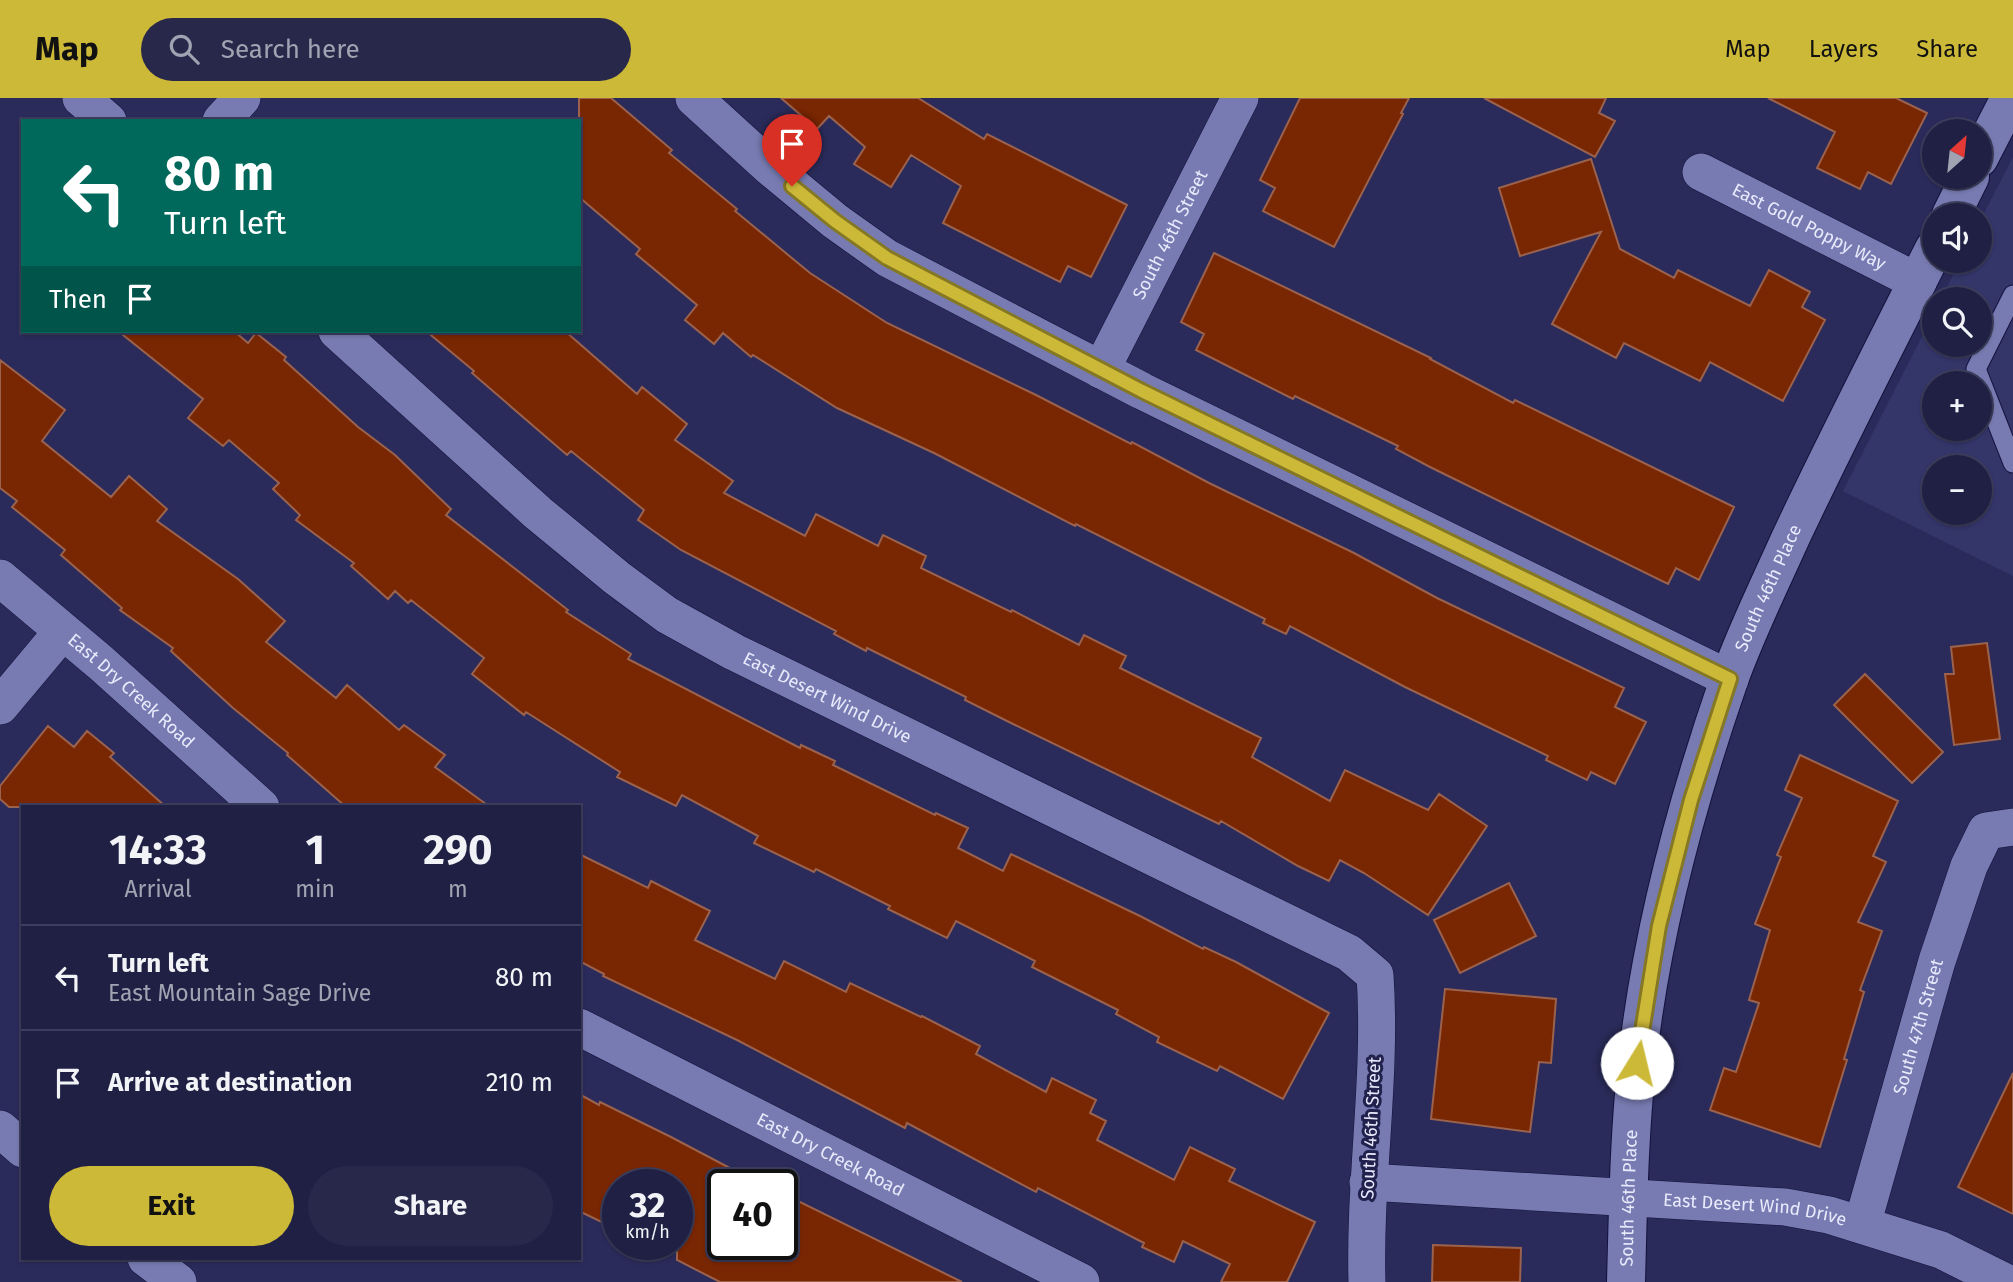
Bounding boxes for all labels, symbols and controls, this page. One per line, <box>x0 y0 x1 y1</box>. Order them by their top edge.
search box <box>141 18 631 81</box>
text: Map <box>35 29 99 69</box>
icon: search <box>165 30 203 68</box>
text: Search here <box>221 34 360 65</box>
text: Map <box>1725 35 1771 63</box>
text: Layers <box>1809 35 1878 63</box>
text: Share <box>1916 35 1978 63</box>
pin <box>762 114 822 186</box>
north arrow <box>1922 119 1992 189</box>
map controls <box>1922 119 1992 525</box>
icon: arrive <box>773 125 811 163</box>
text: 80 m <box>164 144 274 203</box>
icon: left <box>49 147 140 238</box>
street label: South 46th Street <box>1128 166 1213 303</box>
street label: East Gold Poppy Way <box>1728 179 1890 275</box>
button: sound <box>1922 203 1992 273</box>
text: Turn left <box>164 204 286 242</box>
icon: arrive <box>121 280 159 318</box>
text: Then <box>49 284 107 315</box>
button: search <box>1922 287 1992 357</box>
button: + <box>1922 371 1992 441</box>
button: − <box>1922 455 1992 525</box>
street label: South 46th Place <box>1730 521 1806 655</box>
street label: East Dry Creek Road <box>63 629 199 753</box>
street label: East Desert Wind Drive <box>739 647 915 748</box>
text: 14:33 <box>109 825 207 875</box>
text: 1 <box>305 825 325 875</box>
text: 290 <box>423 825 493 875</box>
text: Arrival <box>124 875 192 903</box>
text: min <box>295 875 335 903</box>
text: m <box>448 875 468 903</box>
text: Turn left <box>108 948 209 979</box>
street label: South 47th Street <box>1889 956 1948 1097</box>
icon: left <box>49 959 87 997</box>
text: 80 m <box>495 962 553 993</box>
text: East Mountain Sage Drive <box>108 979 371 1007</box>
position arrow <box>1600 1026 1674 1100</box>
street label: South 46th Street <box>1356 1056 1386 1200</box>
icon: arrive <box>49 1064 87 1102</box>
text: Arrive at destination <box>108 1067 352 1098</box>
text: 210 m <box>486 1067 553 1098</box>
street label: East Dry Creek Road <box>753 1108 908 1201</box>
street label: South 46th Place <box>1615 1129 1642 1267</box>
button: Exit <box>49 1166 294 1246</box>
button: Share <box>308 1166 553 1246</box>
speed limit sign: 40 <box>707 1169 798 1260</box>
text: 32 <box>630 1184 665 1226</box>
street label: East Desert Wind Drive <box>1662 1189 1849 1231</box>
text: km/h <box>625 1221 670 1243</box>

